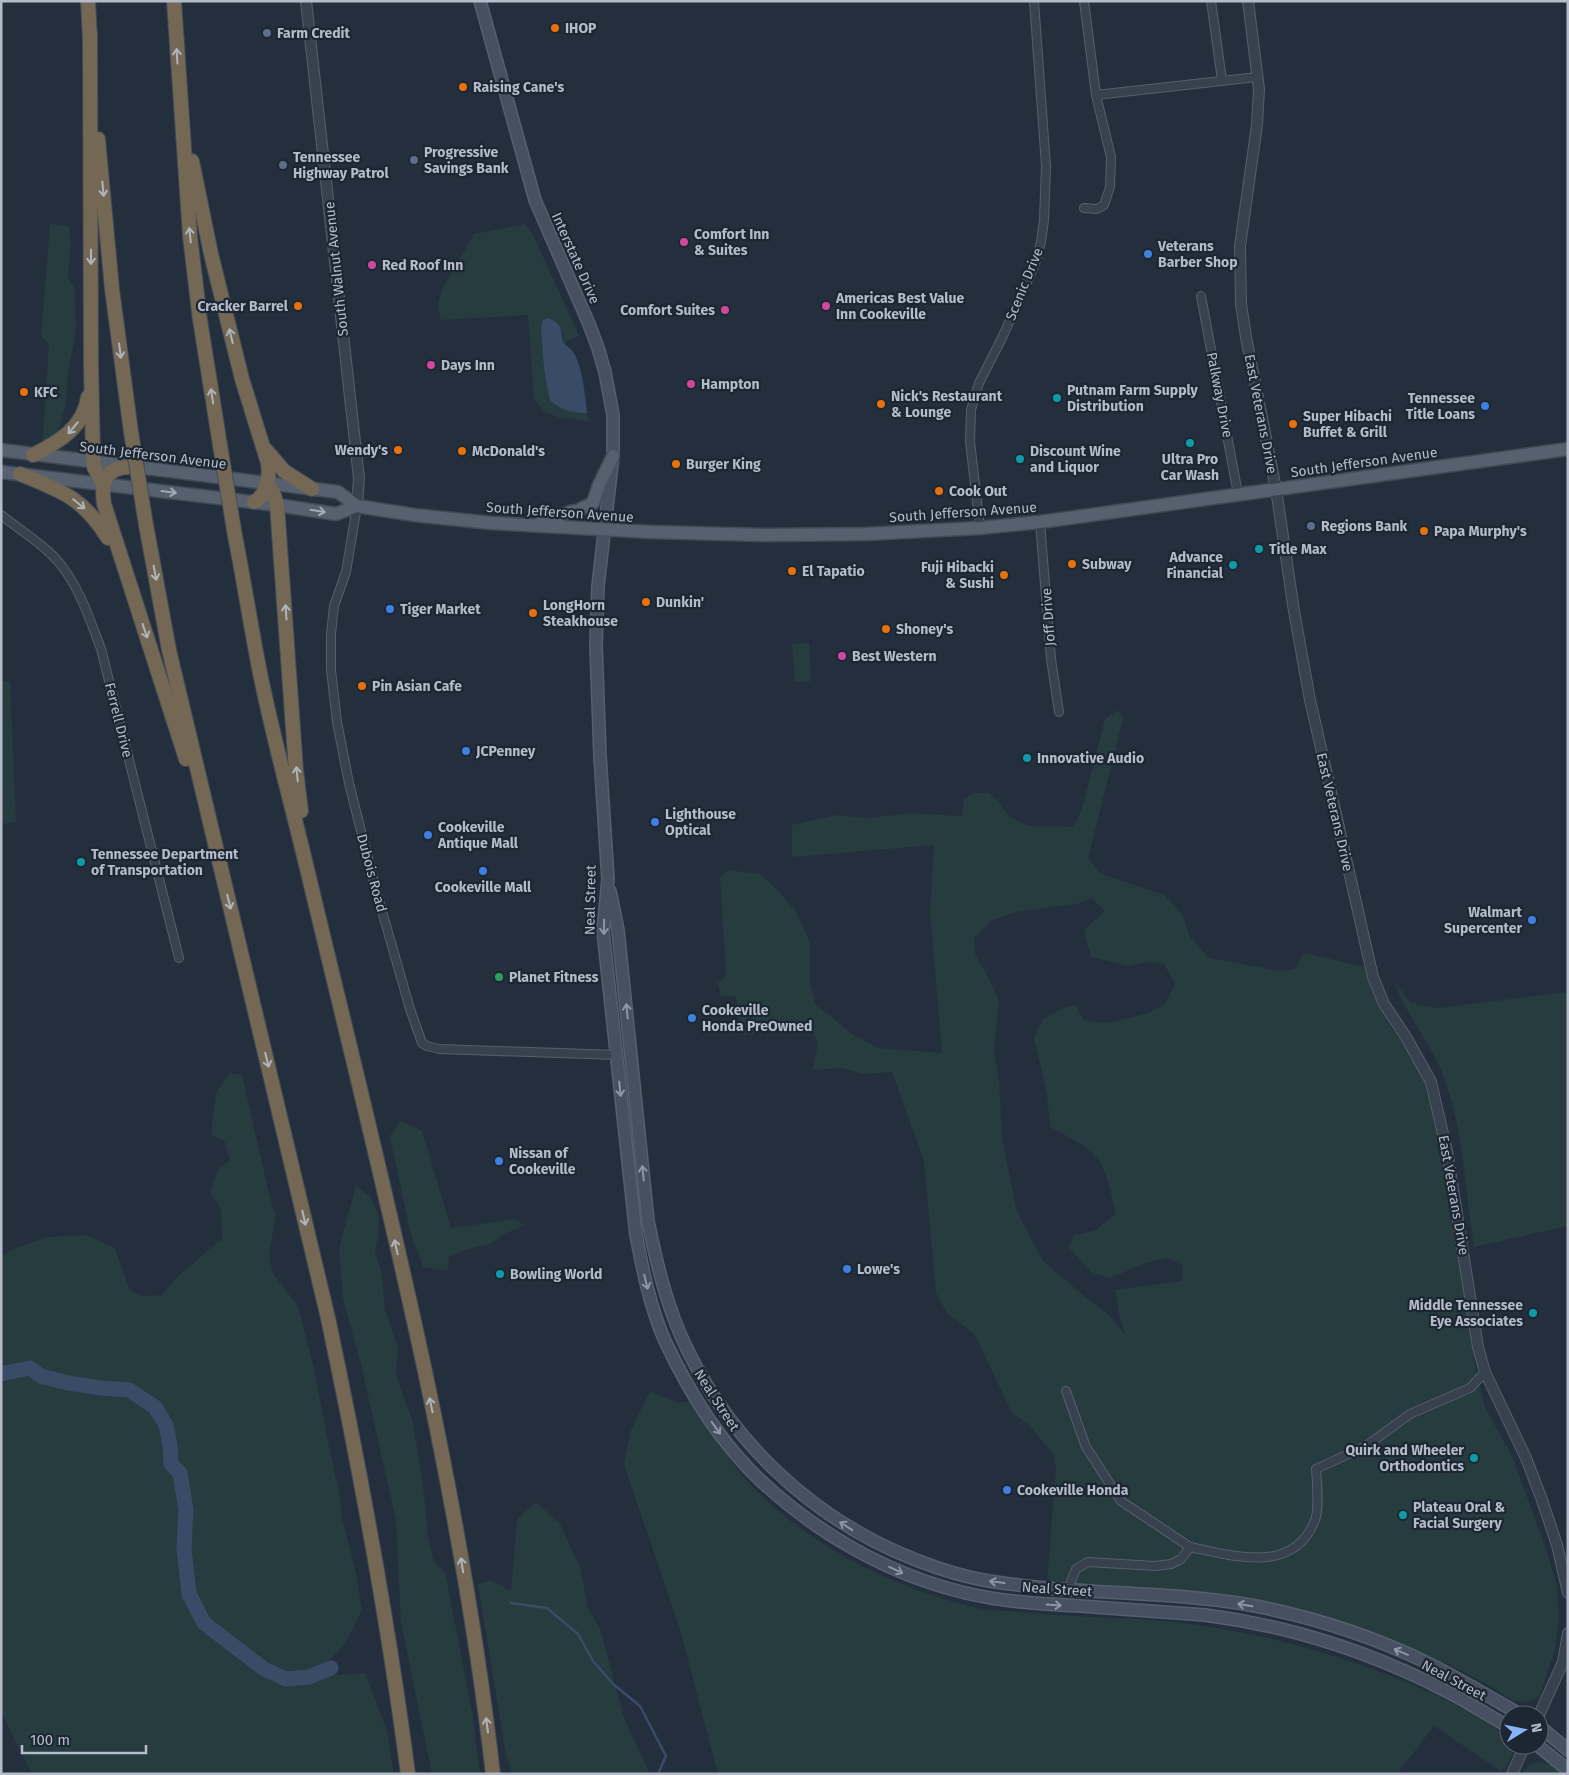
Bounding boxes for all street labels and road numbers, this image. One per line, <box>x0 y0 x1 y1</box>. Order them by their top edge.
street label: South Walnut Avenue <box>321 201 352 337</box>
street label: Interstate Drive <box>548 210 603 306</box>
street label: Scenic Drive <box>1002 245 1047 323</box>
street label: Palkway Drive <box>1203 351 1236 439</box>
street label: East Veterans Drive <box>1241 353 1280 475</box>
street label: South Jefferson Avenue <box>78 438 227 473</box>
street label: South Jefferson Avenue <box>1290 444 1439 481</box>
street label: South Jefferson Avenue <box>486 499 634 526</box>
street label: South Jefferson Avenue <box>889 499 1037 526</box>
street label: Joff Drive <box>1038 587 1059 647</box>
street label: Ferrell Drive <box>101 681 136 759</box>
street label: East Veterans Drive <box>1313 751 1356 873</box>
street label: Dubois Road <box>353 832 390 914</box>
street label: Neal Street <box>581 864 600 935</box>
street label: East Veterans Drive <box>1435 1134 1472 1256</box>
street label: Neal Street <box>690 1366 743 1435</box>
street label: Neal Street <box>1021 1579 1094 1600</box>
street label: Neal Street <box>1419 1656 1490 1705</box>

